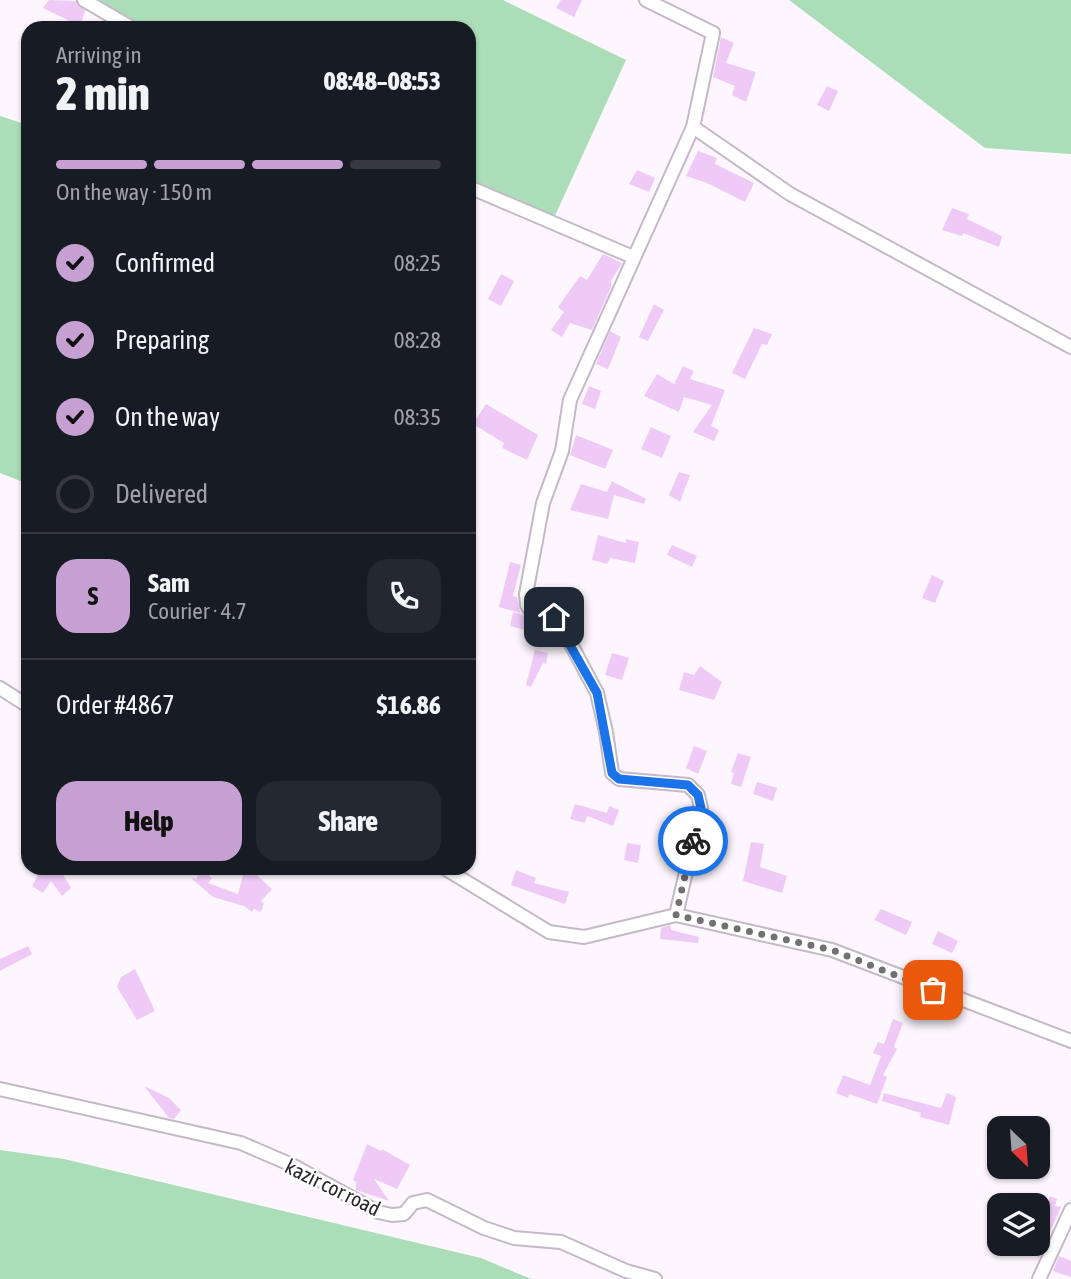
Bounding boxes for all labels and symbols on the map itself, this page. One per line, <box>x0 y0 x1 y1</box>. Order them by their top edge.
pin <box>524 587 584 647</box>
courier <box>658 806 728 876</box>
pin <box>903 960 963 1020</box>
north arrow <box>987 1116 1050 1180</box>
street label: kazir cor road <box>281 1154 385 1220</box>

